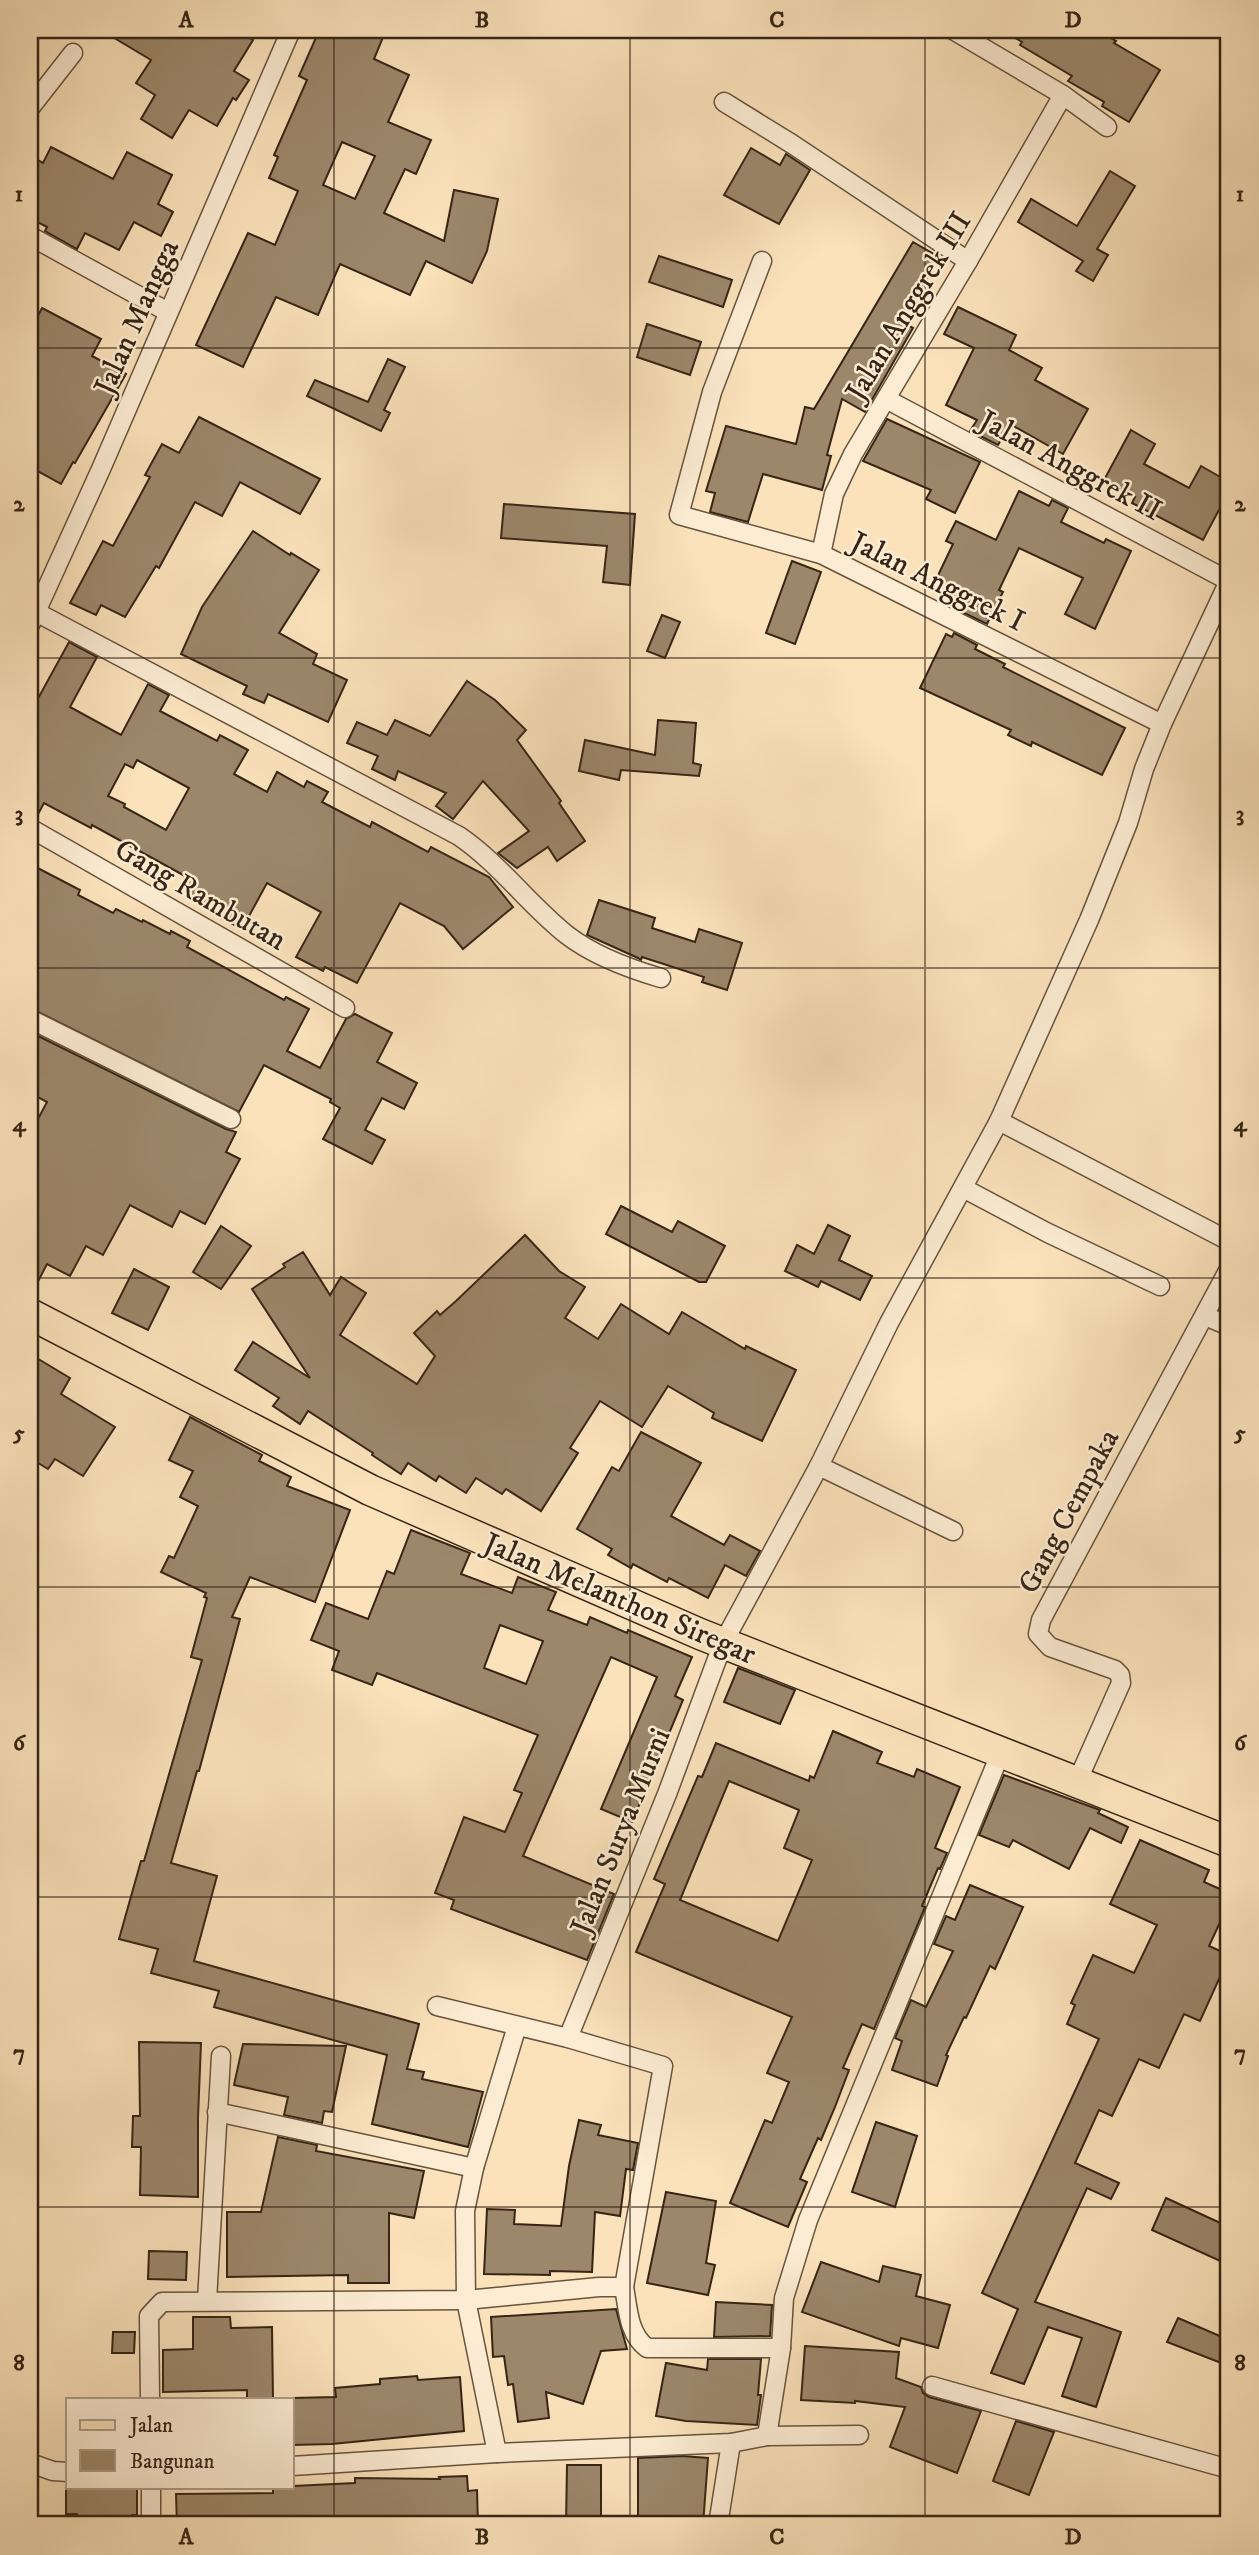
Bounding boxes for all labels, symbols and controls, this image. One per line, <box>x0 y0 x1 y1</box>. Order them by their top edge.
text: A <box>178 6 195 35</box>
text: B <box>475 6 489 35</box>
text: C <box>769 6 785 35</box>
text: D <box>1064 6 1082 35</box>
text: 1 <box>15 180 23 209</box>
text: 1 <box>1236 180 1244 209</box>
street label: Jalan Anggrek III <box>837 206 980 411</box>
street label: Jalan Mangga <box>86 234 188 404</box>
street label: Jalan Anggrek II <box>970 401 1168 530</box>
text: 2 <box>13 490 25 519</box>
text: 2 <box>1234 490 1246 519</box>
street label: Jalan Anggrek I <box>842 523 1030 640</box>
text: 3 <box>15 800 23 829</box>
text: 3 <box>1236 800 1244 829</box>
street label: Gang Rambutan <box>108 831 293 960</box>
text: 4 <box>12 1110 27 1139</box>
text: 4 <box>1233 1110 1248 1139</box>
text: 5 <box>12 1419 25 1448</box>
text: 5 <box>1233 1419 1246 1448</box>
street label: Gang Cempaka <box>1011 1423 1128 1600</box>
street label: Jalan Melanthon Siregar <box>475 1524 761 1673</box>
street label: Jalan Surya Murni <box>562 1723 680 1943</box>
text: 6 <box>13 1729 27 1758</box>
text: 6 <box>1234 1729 1248 1758</box>
text: 7 <box>13 2039 25 2068</box>
text: 7 <box>1234 2039 1246 2068</box>
text: 8 <box>13 2349 25 2378</box>
text: 8 <box>1234 2349 1246 2378</box>
legend <box>66 2398 294 2488</box>
text: Jalan <box>128 2413 173 2439</box>
text: Bangunan <box>130 2449 214 2475</box>
text: A <box>178 2523 195 2552</box>
text: B <box>475 2523 489 2552</box>
text: C <box>769 2523 785 2552</box>
text: D <box>1064 2523 1082 2552</box>

